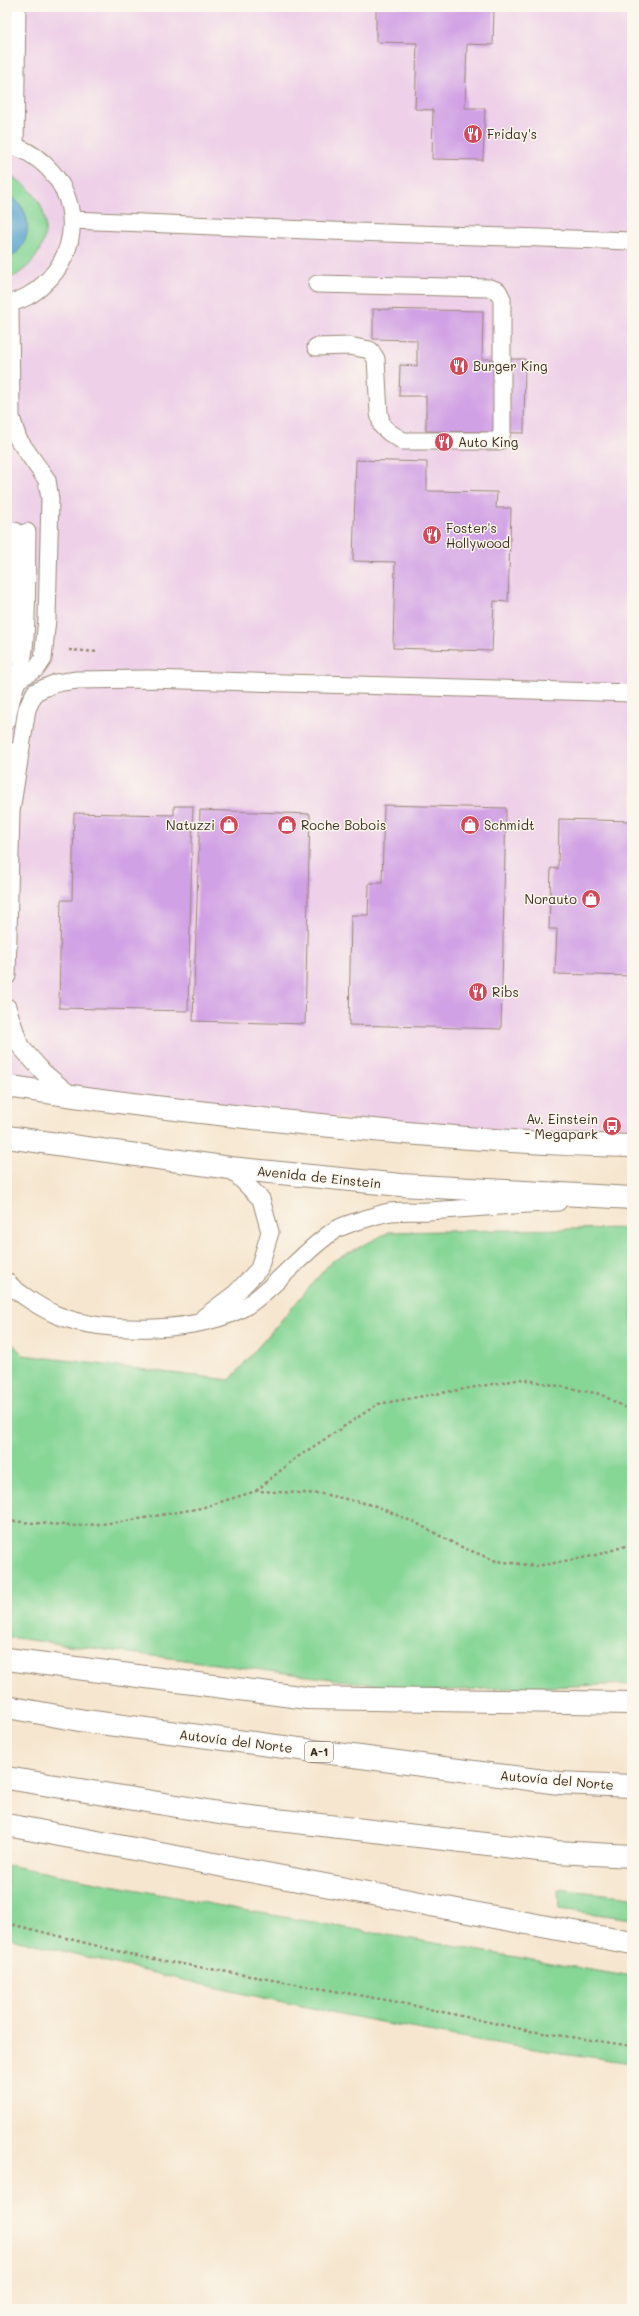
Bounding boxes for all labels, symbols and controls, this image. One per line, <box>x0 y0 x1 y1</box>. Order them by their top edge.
restaurant icon: Friday's <box>462 123 484 145</box>
place label: Friday's <box>487 125 537 142</box>
restaurant icon: Burger King <box>448 355 470 377</box>
place label: Burger King <box>473 357 548 374</box>
restaurant icon: Auto King <box>433 431 455 453</box>
place label: Auto King <box>458 433 518 450</box>
place label: Foster's Hollywood <box>446 519 510 551</box>
restaurant icon: Foster's Hollywood <box>421 524 443 546</box>
shop icon: Natuzzi <box>218 814 240 836</box>
shop icon: Roche Bobois <box>276 814 298 836</box>
shop icon: Schmidt <box>459 814 481 836</box>
place label: Natuzzi <box>166 816 215 833</box>
place label: Roche Bobois <box>301 816 386 833</box>
place label: Schmidt <box>484 816 535 833</box>
shop icon: Norauto <box>580 888 602 910</box>
place label: Norauto <box>525 890 577 907</box>
restaurant icon: Ribs <box>467 981 489 1003</box>
place label: Ribs <box>492 983 519 1000</box>
place label: Av. Einstein - Megapark <box>525 1110 598 1142</box>
bus stop icon: Av. Einstein - Megapark <box>601 1115 623 1137</box>
street label: Avenida de Einstein <box>256 1162 382 1191</box>
street label: Autovía del Norte <box>178 1725 294 1756</box>
road number: A-1 <box>305 1742 333 1762</box>
street label: Autovía del Norte <box>499 1766 615 1793</box>

